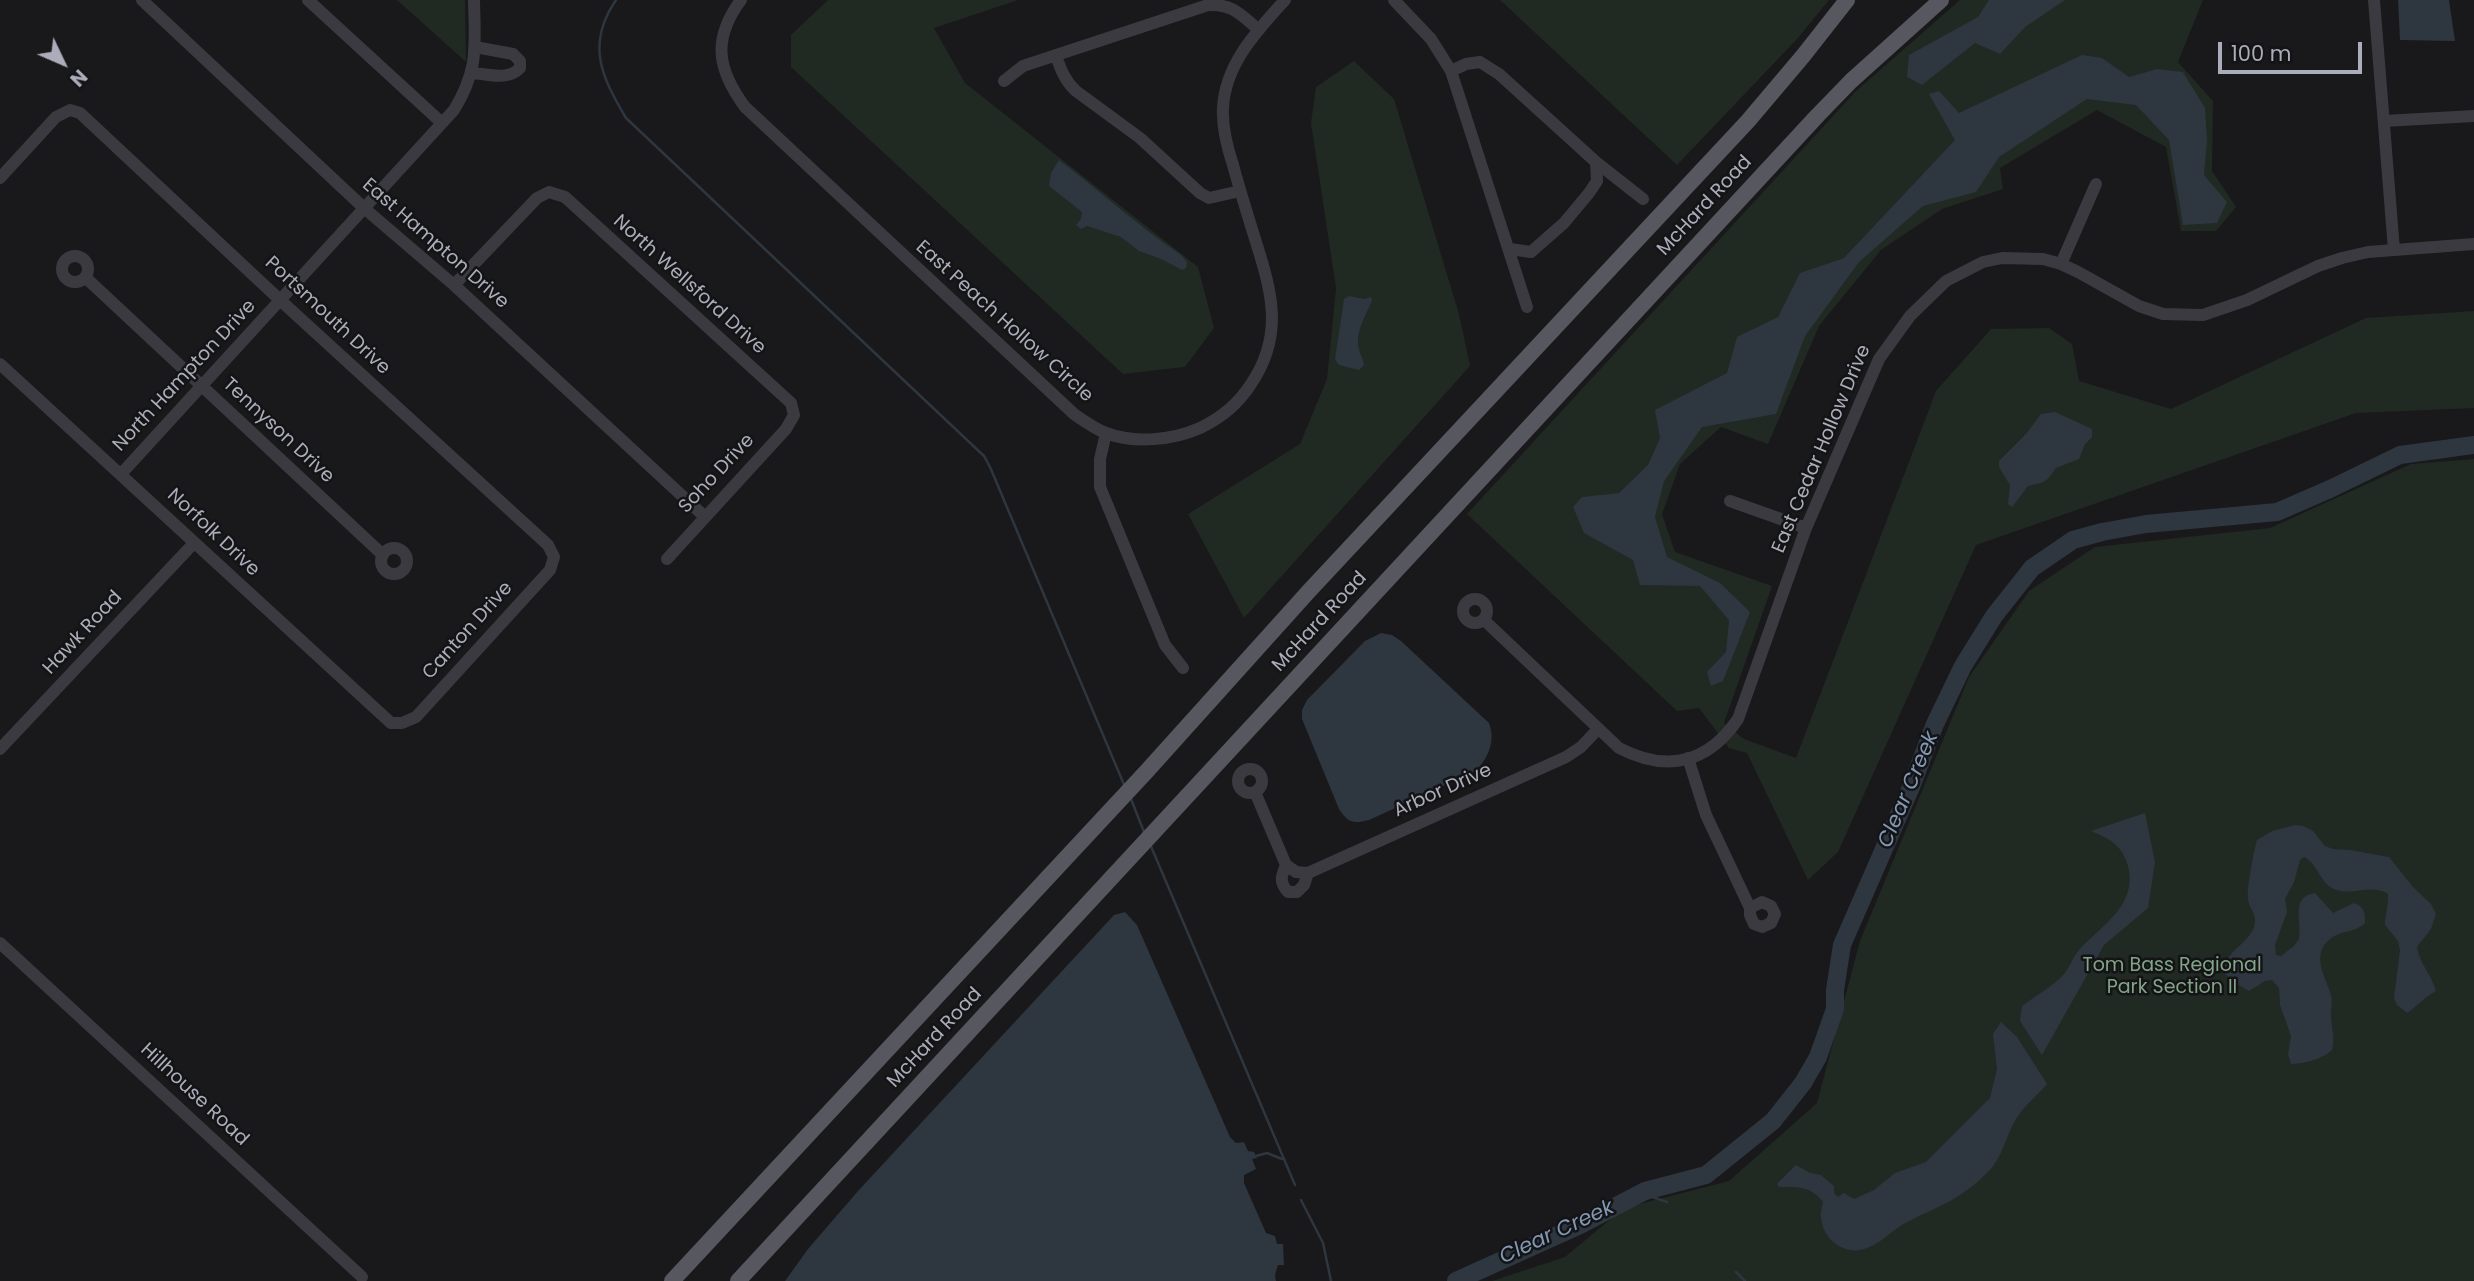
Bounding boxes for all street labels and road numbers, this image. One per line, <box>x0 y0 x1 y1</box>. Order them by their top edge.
street label: McHard Road <box>1653 151 1757 261</box>
street label: East Hampton Drive <box>357 174 513 314</box>
street label: North Wellsford Drive <box>608 210 770 360</box>
street label: East Peach Hollow Circle <box>911 236 1097 408</box>
street label: Portsmouth Drive <box>260 252 394 380</box>
street label: North Hampton Drive <box>109 295 261 457</box>
street label: East Cedar Hollow Drive <box>1768 341 1876 557</box>
street label: Tennyson Drive <box>218 374 338 488</box>
street label: Soho Drive <box>674 430 760 518</box>
street label: Norfolk Drive <box>162 484 264 582</box>
street label: McHard Road <box>1268 567 1372 677</box>
street label: Canton Drive <box>418 577 518 685</box>
street label: Hawk Road <box>39 587 127 679</box>
street label: Arbor Drive <box>1391 759 1495 823</box>
street label: McHard Road <box>883 983 987 1093</box>
street label: Hillhouse Road <box>135 1039 253 1151</box>

